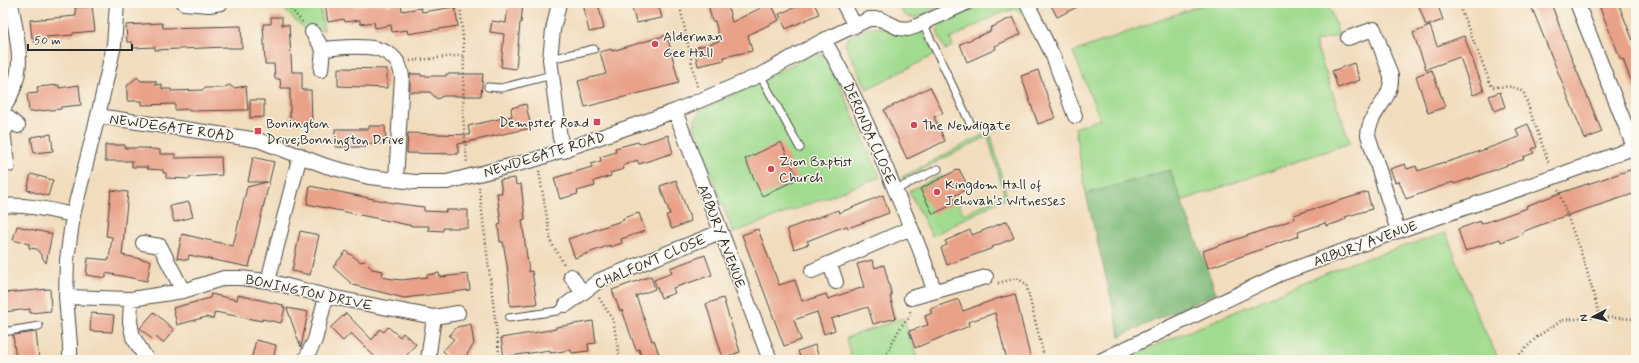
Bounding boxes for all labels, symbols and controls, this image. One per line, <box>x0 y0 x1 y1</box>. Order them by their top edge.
scale bar <box>28 26 132 52</box>
place label: Alderman Gee Hall <box>663 28 723 62</box>
text: 50 m <box>34 33 61 49</box>
marker: Alderman Gee Hall <box>650 39 660 49</box>
street label: DERONDA CLOSE <box>839 80 900 187</box>
street label: NEWDEGATE ROAD <box>108 110 235 146</box>
place label: Dempster Road <box>499 114 589 132</box>
place label: Bonington Drive;Bonnington Drive <box>266 115 404 151</box>
marker: Dempster Road <box>592 117 602 127</box>
place label: The Newdigate <box>922 117 1011 136</box>
marker: The Newdigate <box>909 120 919 130</box>
marker: Bonington Drive;Bonnington Drive <box>253 126 263 136</box>
street label: NEWDEGATE ROAD <box>482 128 607 182</box>
place label: Zion Baptist Church <box>779 153 852 187</box>
marker: Zion Baptist Church <box>766 164 776 174</box>
place label: Kingdom Hall of Jehovah's Witnesses <box>945 176 1066 210</box>
street label: ARBURY AVENUE <box>693 182 749 291</box>
marker: Kingdom Hall of Jehovah's Witnesses <box>932 187 942 197</box>
street label: ARBURY AVENUE <box>1311 217 1420 271</box>
street label: CHALFONT CLOSE <box>592 230 709 293</box>
street label: BONINGTON DRIVE <box>244 271 374 315</box>
north arrow <box>1573 297 1613 337</box>
text: N <box>1577 314 1591 323</box>

